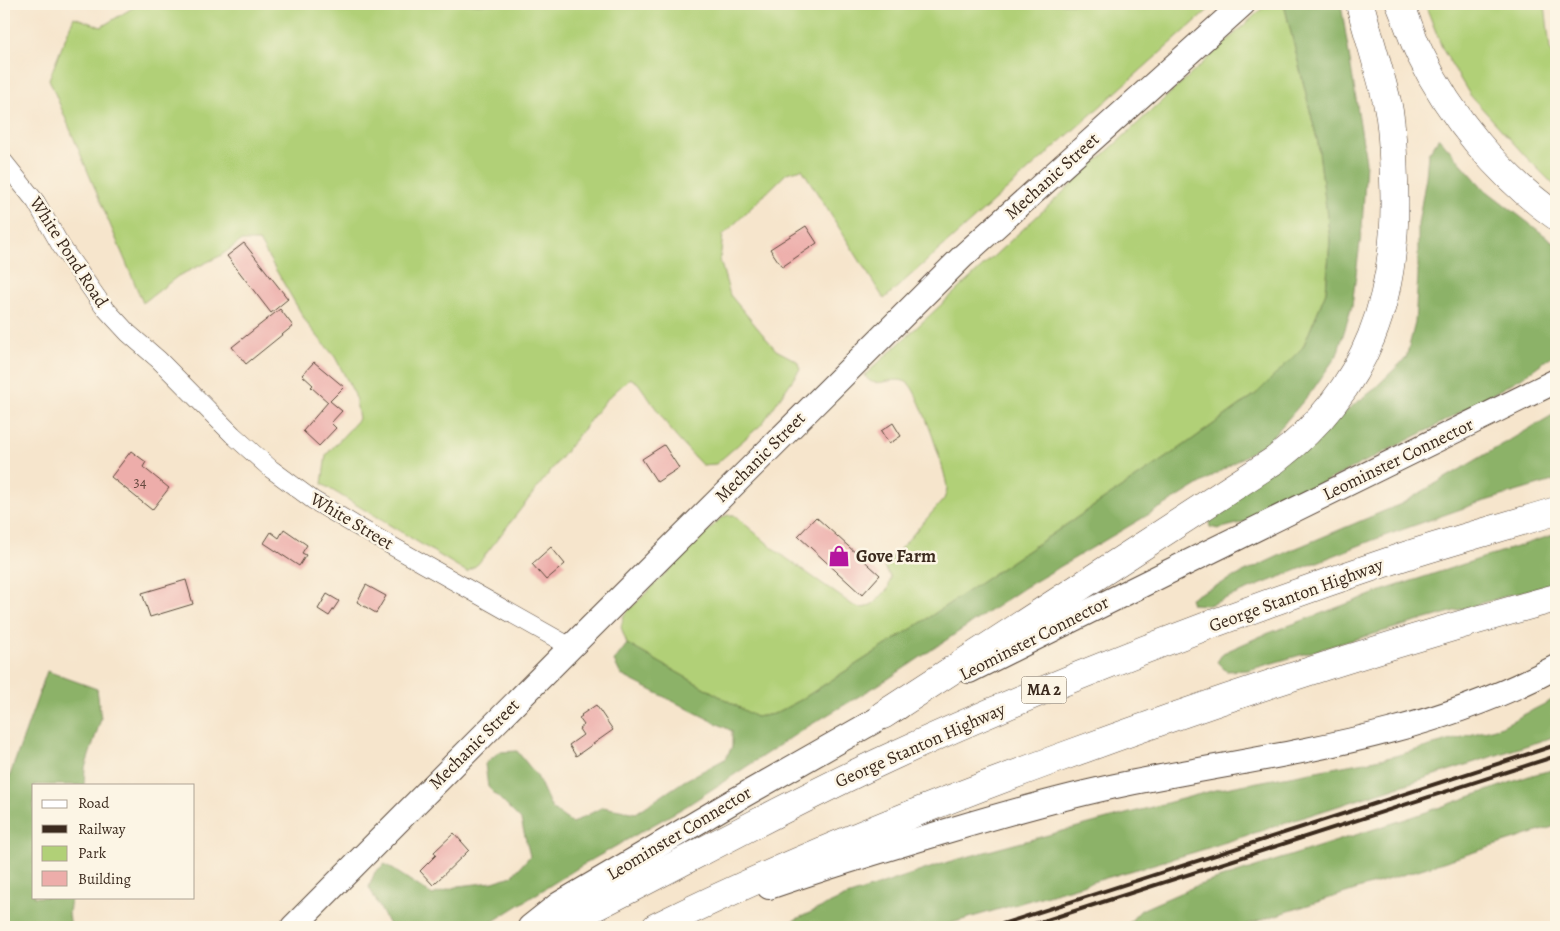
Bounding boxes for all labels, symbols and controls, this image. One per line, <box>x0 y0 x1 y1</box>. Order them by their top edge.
street label: Mechanic Street <box>1000 127 1104 225</box>
street label: White Pond Road <box>24 191 114 312</box>
street label: Mechanic Street <box>709 406 811 508</box>
street label: Leominster Connector <box>1319 412 1477 506</box>
house number: 34 <box>133 472 147 492</box>
street label: White Street <box>305 486 398 555</box>
shop icon: Gove Farm <box>826 543 852 569</box>
place label: Gove Farm <box>856 544 936 568</box>
street label: George Stanton Highway <box>1206 552 1387 638</box>
street label: Leominster Connector <box>955 590 1113 686</box>
road number: MA 2 <box>1022 676 1066 704</box>
street label: Mechanic Street <box>423 693 525 795</box>
street label: George Stanton Highway <box>831 696 1010 793</box>
street label: Leominster Connector <box>602 780 756 886</box>
legend <box>32 784 195 898</box>
text: Road <box>78 793 110 813</box>
text: Railway <box>78 819 126 839</box>
text: Park <box>78 843 107 863</box>
text: Building <box>78 869 131 889</box>

